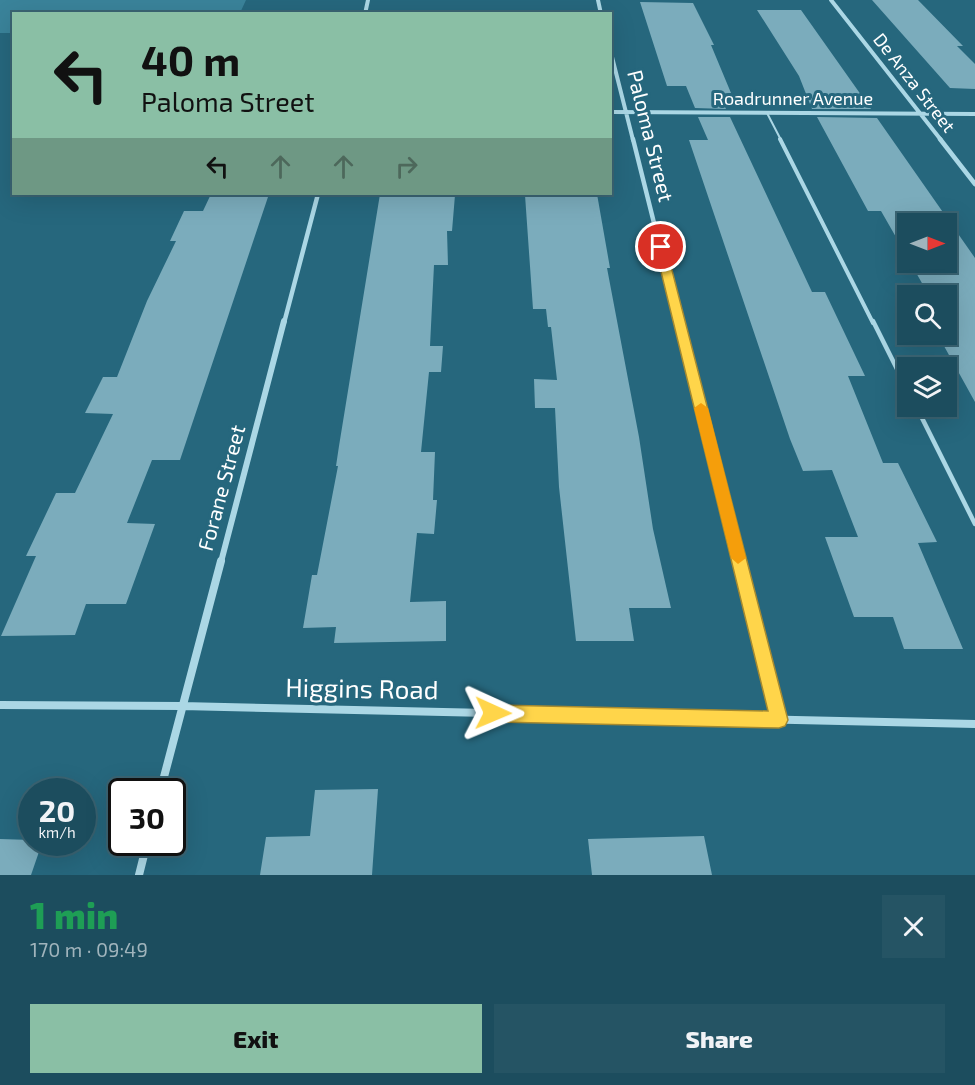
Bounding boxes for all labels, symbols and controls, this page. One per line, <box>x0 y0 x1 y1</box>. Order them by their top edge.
street label: De Anza Street <box>869 28 960 137</box>
text: 40 m <box>141 34 240 84</box>
icon: left <box>42 36 120 114</box>
street label: Paloma Street <box>623 67 680 204</box>
text: Paloma Street <box>141 85 315 117</box>
street label: Roadrunner Avenue <box>713 87 873 109</box>
icon: left <box>201 150 234 183</box>
icon: ahead <box>264 150 297 183</box>
icon: ahead <box>327 150 360 183</box>
icon: right <box>390 150 423 183</box>
north arrow <box>897 213 957 273</box>
map controls <box>897 213 957 417</box>
pin <box>635 221 686 272</box>
icon: arrive <box>644 230 677 263</box>
button: search <box>897 285 957 345</box>
button: layers <box>897 357 957 417</box>
street label: Forane Street <box>192 422 249 553</box>
street label: Higgins Road <box>285 671 439 704</box>
position arrow <box>461 681 525 745</box>
speed limit sign: 30 <box>108 778 186 856</box>
text: 20 <box>39 792 75 828</box>
text: km/h <box>38 823 76 841</box>
text: 1 min <box>30 893 118 936</box>
button: close <box>882 895 945 958</box>
text: 170 m · 09:49 <box>30 937 148 961</box>
button: Exit <box>30 1004 482 1073</box>
button: Share <box>494 1004 945 1073</box>

